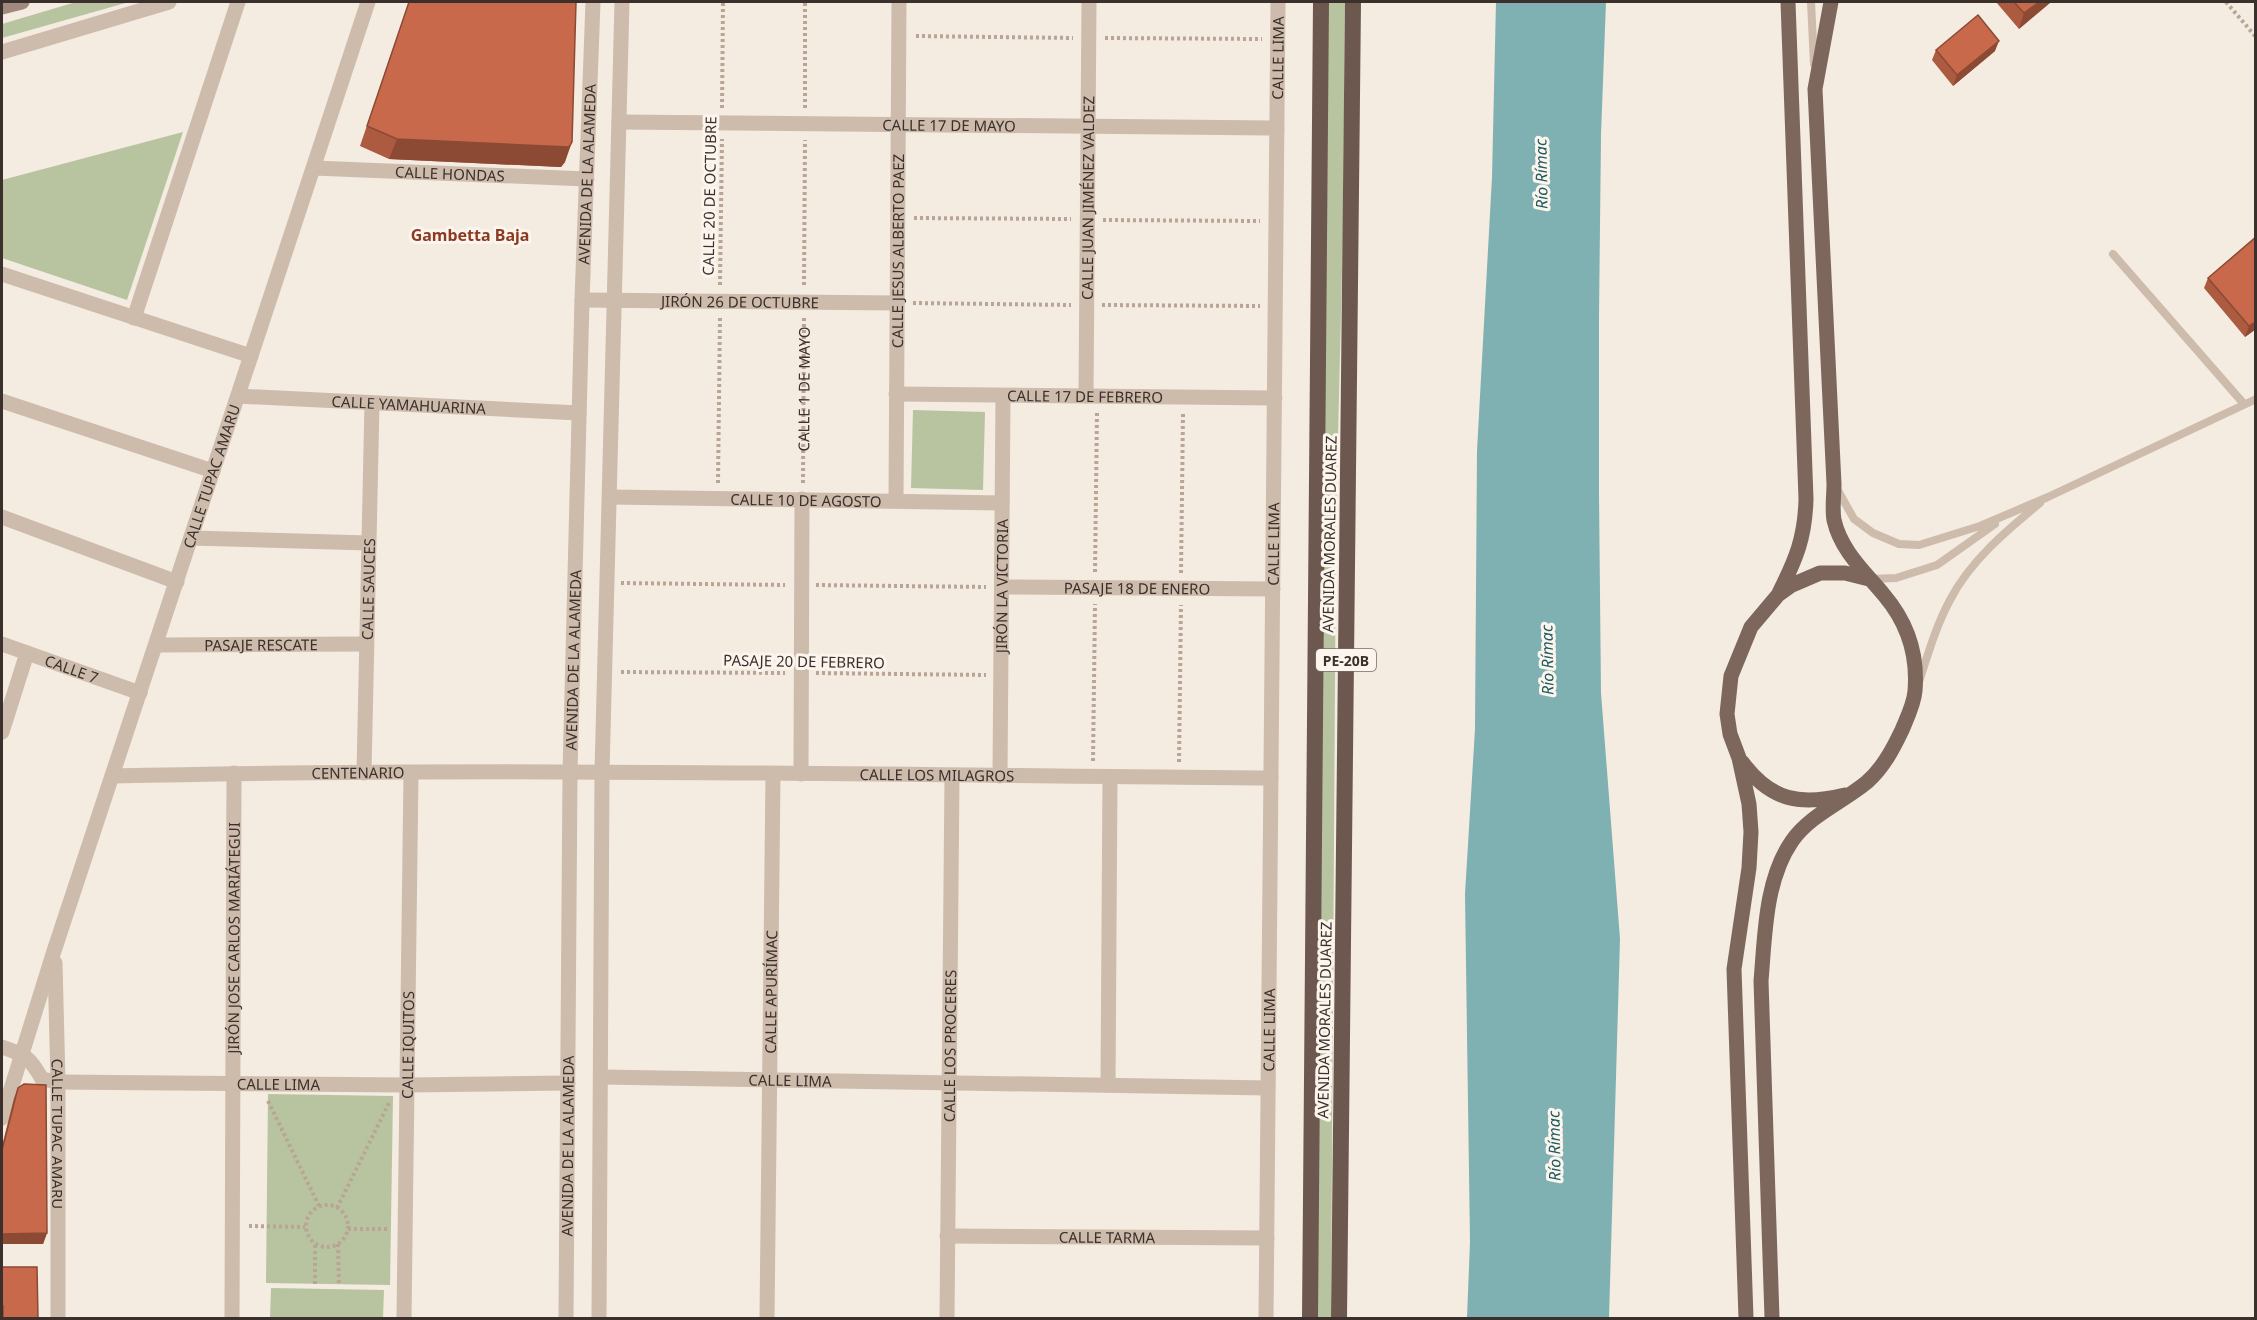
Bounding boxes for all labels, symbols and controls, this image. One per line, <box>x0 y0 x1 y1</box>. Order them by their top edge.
street label: CALLE LIMA <box>1267 16 1288 100</box>
street label: AVENIDA DE LA ALAMEDA <box>573 83 600 265</box>
street label: CALLE JUAN JIMÉNEZ VALDEZ <box>1077 96 1098 300</box>
street label: CALLE 17 DE MAYO <box>882 114 1016 136</box>
street label: CALLE 20 DE OCTUBRE <box>698 116 720 276</box>
water label: Río Rímac <box>1529 138 1553 209</box>
street label: CALLE JESUS ALBERTO PAEZ <box>887 154 908 348</box>
street label: CALLE HONDAS <box>395 161 505 186</box>
district label: Gambetta Baja <box>411 224 529 246</box>
street label: JIRÓN 26 DE OCTUBRE <box>659 291 819 312</box>
street label: CALLE 1 DE MAYO <box>793 326 814 452</box>
street label: CALLE 17 DE FEBRERO <box>1007 385 1163 407</box>
street label: CALLE YAMAHUARINA <box>331 391 487 418</box>
street label: CALLE TUPAC AMARU <box>178 402 244 551</box>
street label: AVENIDA MORALES DUAREZ <box>1317 435 1341 633</box>
street label: CALLE 10 DE AGOSTO <box>730 489 882 511</box>
street label: CALLE LIMA <box>1263 502 1283 586</box>
street label: JIRÓN LA VICTORIA <box>991 518 1012 655</box>
street label: CALLE SAUCES <box>357 538 379 640</box>
street label: AVENIDA DE LA ALAMEDA <box>561 569 585 751</box>
street label: PASAJE 18 DE ENERO <box>1064 577 1210 599</box>
water label: Río Rímac <box>1535 624 1559 695</box>
street label: PASAJE RESCATE <box>204 634 318 655</box>
road number: PE-20B <box>1316 649 1376 671</box>
street label: CALLE 7 <box>42 650 101 687</box>
street label: PASAJE 20 DE FEBRERO <box>723 650 885 672</box>
street label: CENTENARIO <box>311 762 405 783</box>
street label: CALLE LOS MILAGROS <box>860 764 1014 786</box>
street label: JIRÓN JOSE CARLOS MARIÁTEGUI <box>223 822 244 1056</box>
street label: AVENIDA MORALES DUAREZ <box>1312 921 1336 1119</box>
street label: CALLE APURÍMAC <box>760 930 781 1054</box>
street label: CALLE LOS PROCERES <box>939 970 960 1122</box>
street label: CALLE LIMA <box>1258 988 1279 1072</box>
street label: CALLE IQUITOS <box>397 991 418 1099</box>
street label: AVENIDA DE LA ALAMEDA <box>557 1055 578 1237</box>
street label: CALLE TUPAC AMARU <box>47 1058 68 1209</box>
street label: CALLE LIMA <box>748 1069 832 1091</box>
street label: CALLE LIMA <box>237 1074 321 1094</box>
water label: Río Rímac <box>1542 1110 1566 1181</box>
street label: CALLE TARMA <box>1059 1227 1156 1247</box>

